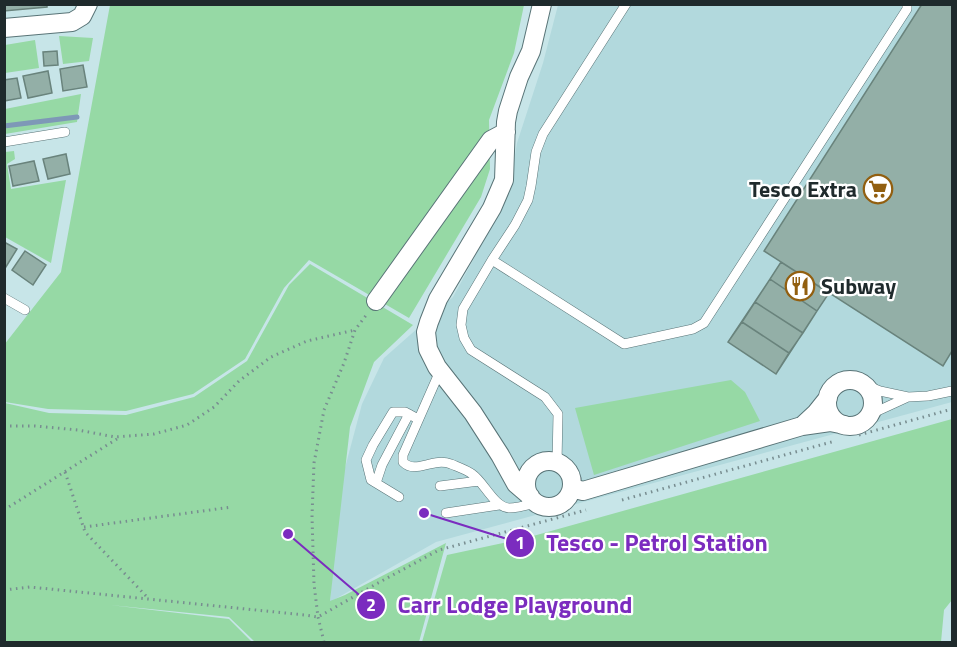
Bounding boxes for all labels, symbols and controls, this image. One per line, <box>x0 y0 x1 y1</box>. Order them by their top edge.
place label: Tesco Extra <box>749 172 857 206</box>
supermarket icon: Tesco Extra <box>862 173 894 205</box>
place label: Subway <box>821 269 896 303</box>
restaurant icon: Subway <box>784 270 816 302</box>
callout: Tesco - Petrol Station <box>505 522 780 564</box>
text: Tesco - Petrol Station <box>546 524 768 560</box>
text: 1 <box>515 529 525 556</box>
callout: Carr Lodge Playground <box>356 584 645 626</box>
text: Carr Lodge Playground <box>398 586 632 622</box>
text: 2 <box>366 591 376 618</box>

